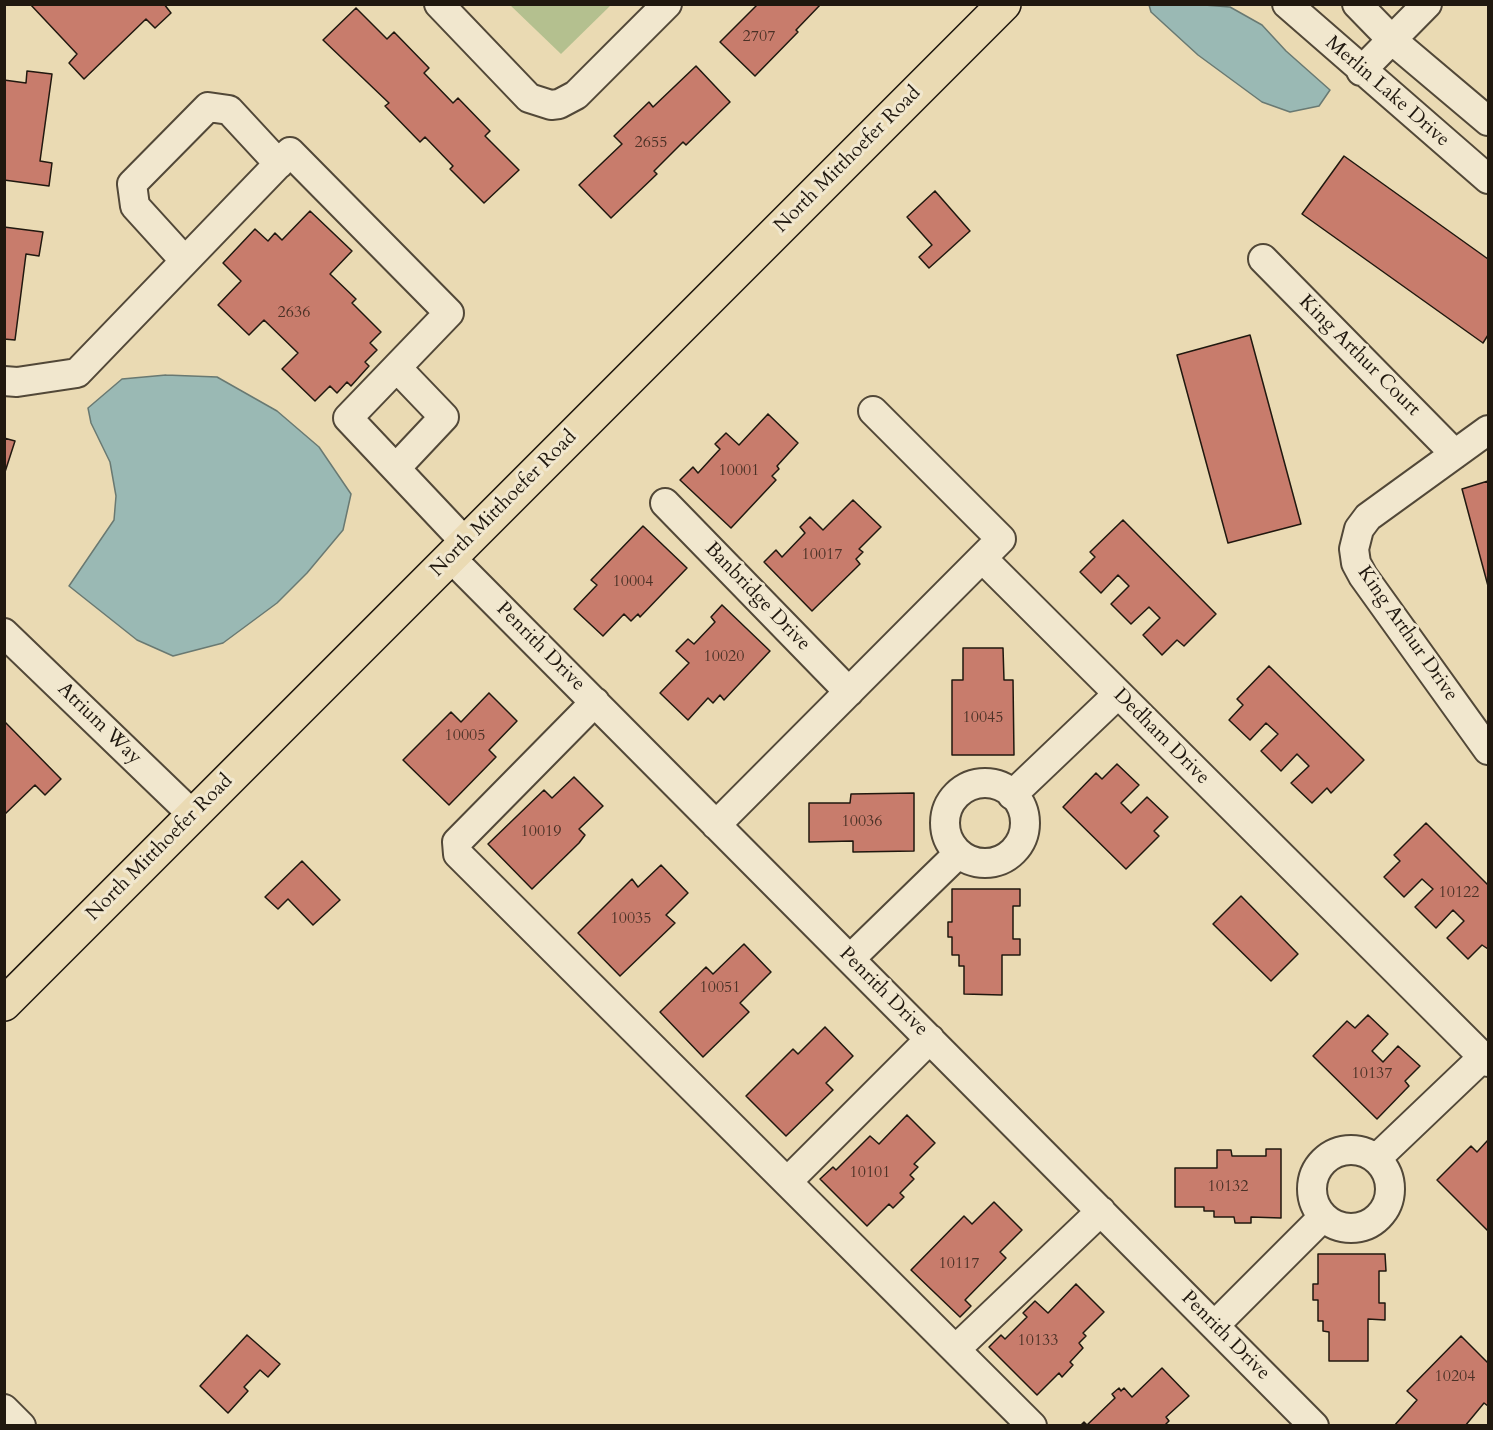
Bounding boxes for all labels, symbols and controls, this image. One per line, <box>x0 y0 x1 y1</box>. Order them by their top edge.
house number: 2707 <box>743 27 775 47</box>
street label: Merlin Lake Drive <box>1320 31 1454 153</box>
street label: North Mitthoefer Road <box>770 82 926 238</box>
house number: 2655 <box>635 133 667 153</box>
street label: King Arthur Court <box>1293 290 1425 422</box>
house number: 2636 <box>278 303 310 323</box>
street label: North Mitthoefer Road <box>426 426 582 582</box>
house number: 10001 <box>719 461 759 481</box>
street label: Banbridge Drive <box>699 538 815 656</box>
house number: 10017 <box>802 545 842 565</box>
street label: King Arthur Drive <box>1351 562 1463 706</box>
house number: 10004 <box>613 572 653 592</box>
street label: Penrith Drive <box>490 597 590 697</box>
house number: 10020 <box>704 647 744 667</box>
street label: Atrium Way <box>52 678 146 770</box>
street label: Dedham Drive <box>1108 684 1214 790</box>
house number: 10045 <box>963 708 1003 728</box>
house number: 10005 <box>445 726 485 746</box>
street label: North Mitthoefer Road <box>82 770 238 926</box>
house number: 10036 <box>842 812 882 832</box>
house number: 10019 <box>521 822 561 842</box>
house number: 10122 <box>1439 883 1479 903</box>
house number: 10035 <box>611 909 651 929</box>
street label: Penrith Drive <box>833 942 933 1042</box>
house number: 10051 <box>700 978 740 998</box>
house number: 10137 <box>1352 1064 1392 1084</box>
house number: 10101 <box>850 1163 890 1183</box>
house number: 10132 <box>1208 1177 1248 1197</box>
house number: 10117 <box>939 1254 979 1274</box>
street label: Penrith Drive <box>1175 1286 1275 1386</box>
house number: 10133 <box>1018 1331 1058 1351</box>
house number: 10204 <box>1435 1367 1475 1387</box>

